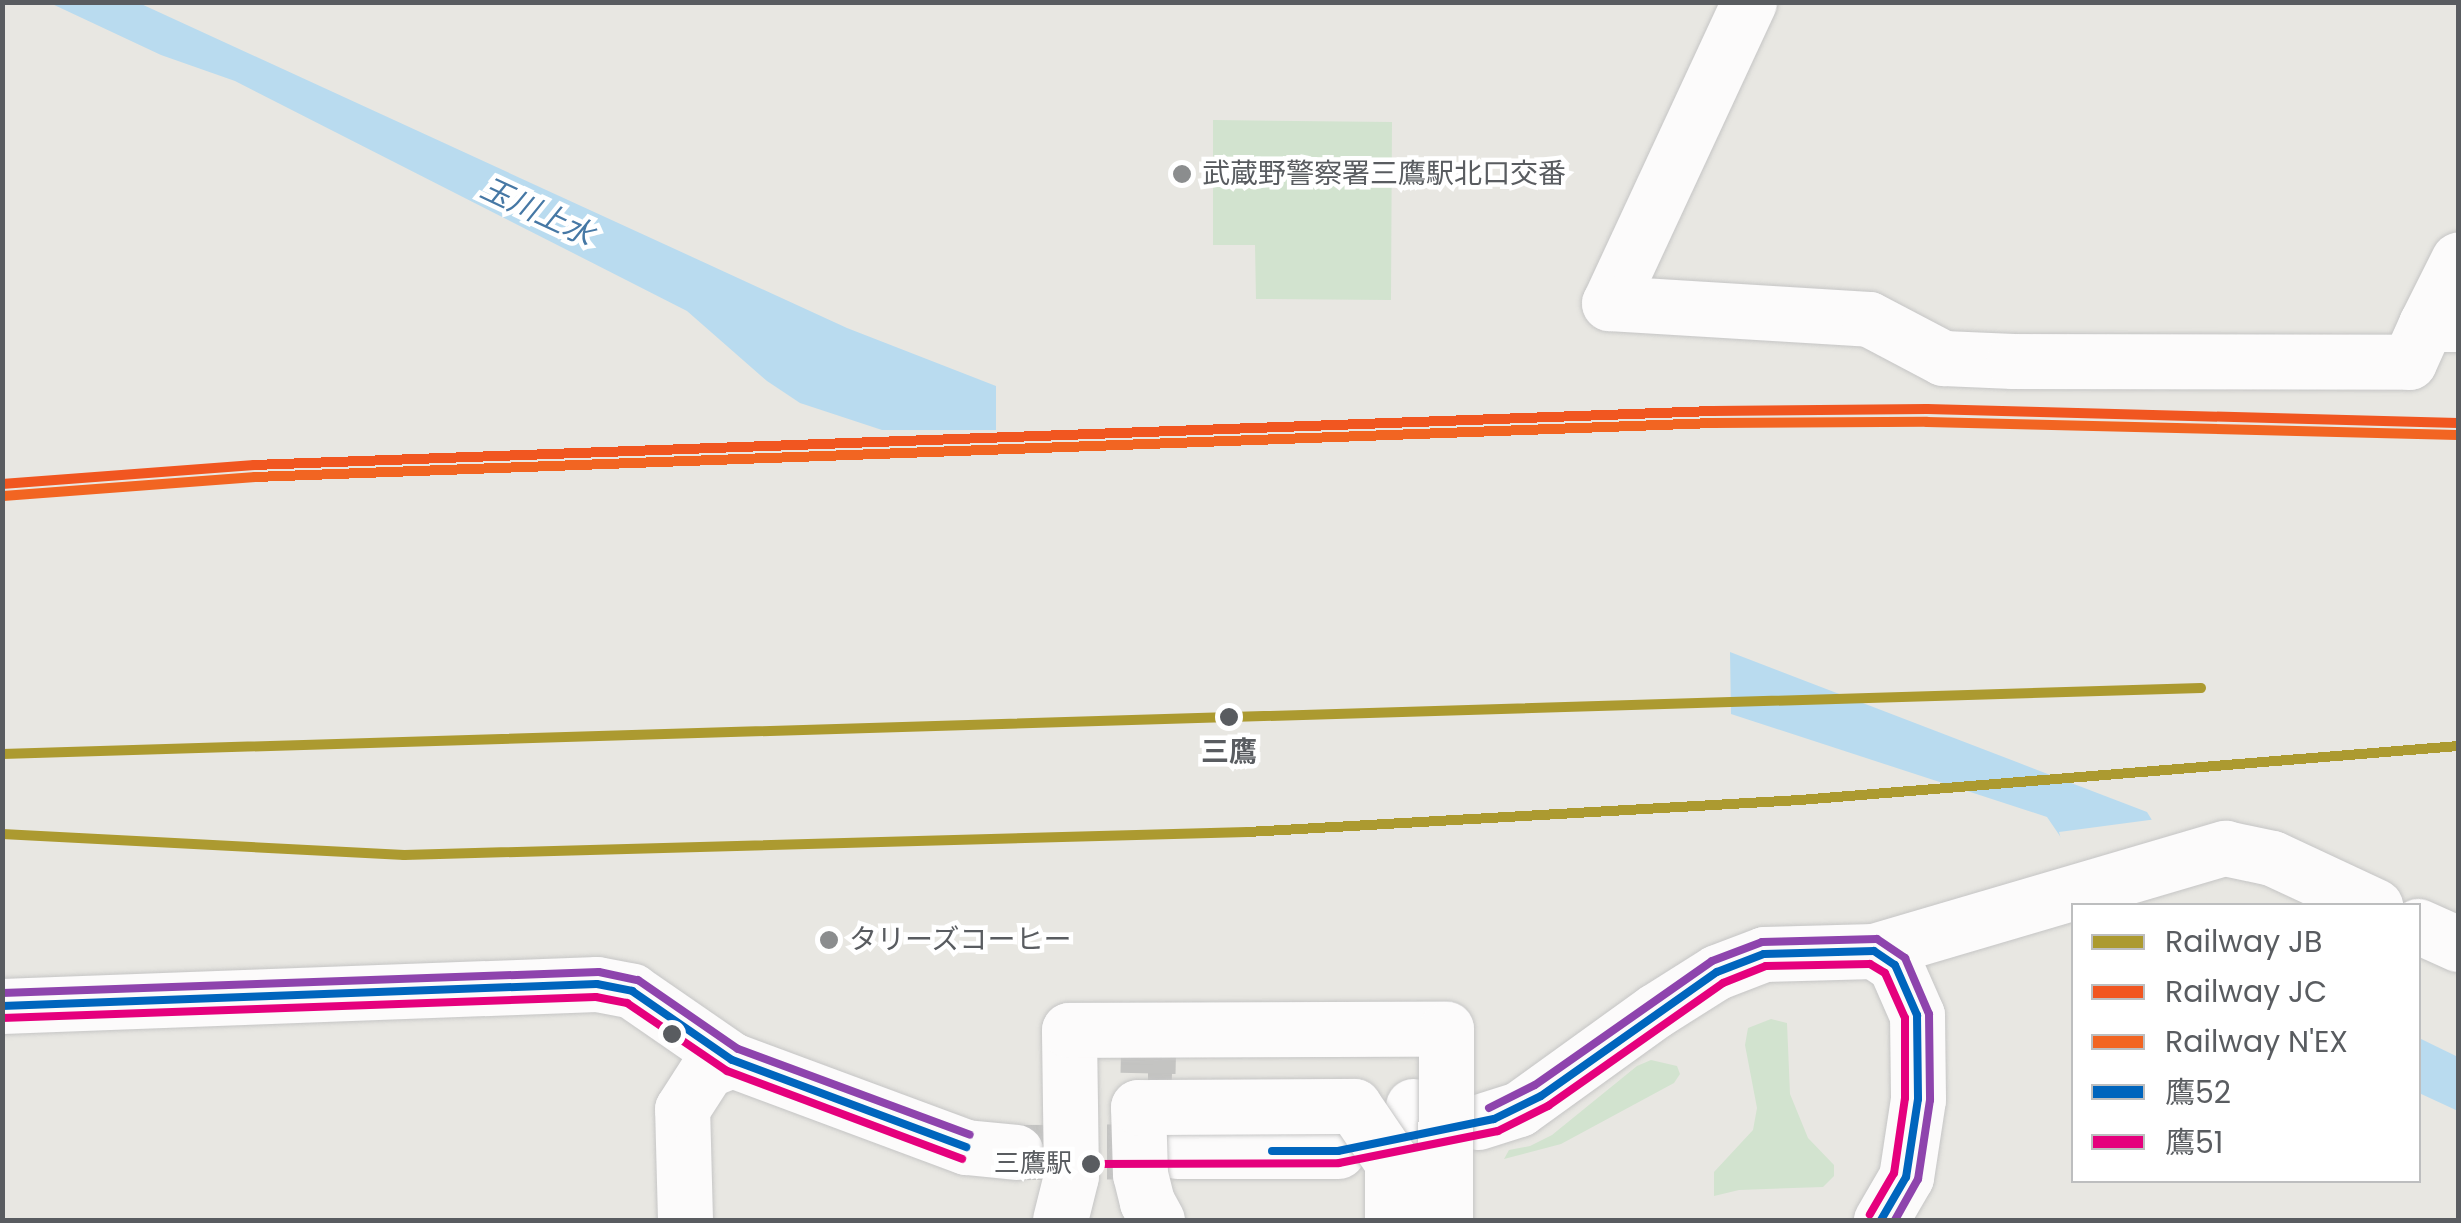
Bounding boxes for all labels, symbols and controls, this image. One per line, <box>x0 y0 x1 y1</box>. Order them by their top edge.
place label: 武蔵野警察署三鷹駅北口交番 <box>1202 157 1566 191</box>
marker: 武蔵野警察署三鷹駅北口交番 <box>1171 163 1193 185</box>
water label: 玉川上水 <box>475 170 599 254</box>
marker: 三鷹 <box>1216 704 1242 730</box>
place label: 三鷹 <box>1201 735 1257 769</box>
legend <box>2071 903 2421 1183</box>
text: Railway JB <box>2165 920 2322 963</box>
place label: タリーズコーヒー <box>849 923 1073 957</box>
marker: タリーズコーヒー <box>818 929 840 951</box>
text: Railway JC <box>2165 970 2327 1013</box>
text: Railway N'EX <box>2165 1020 2348 1063</box>
unlabelled marker <box>662 1024 682 1044</box>
text: 鷹52 <box>2165 1071 2231 1114</box>
text: 鷹51 <box>2165 1121 2223 1164</box>
place label: 三鷹駅 <box>994 1148 1072 1180</box>
marker: 三鷹駅 <box>1081 1154 1101 1174</box>

